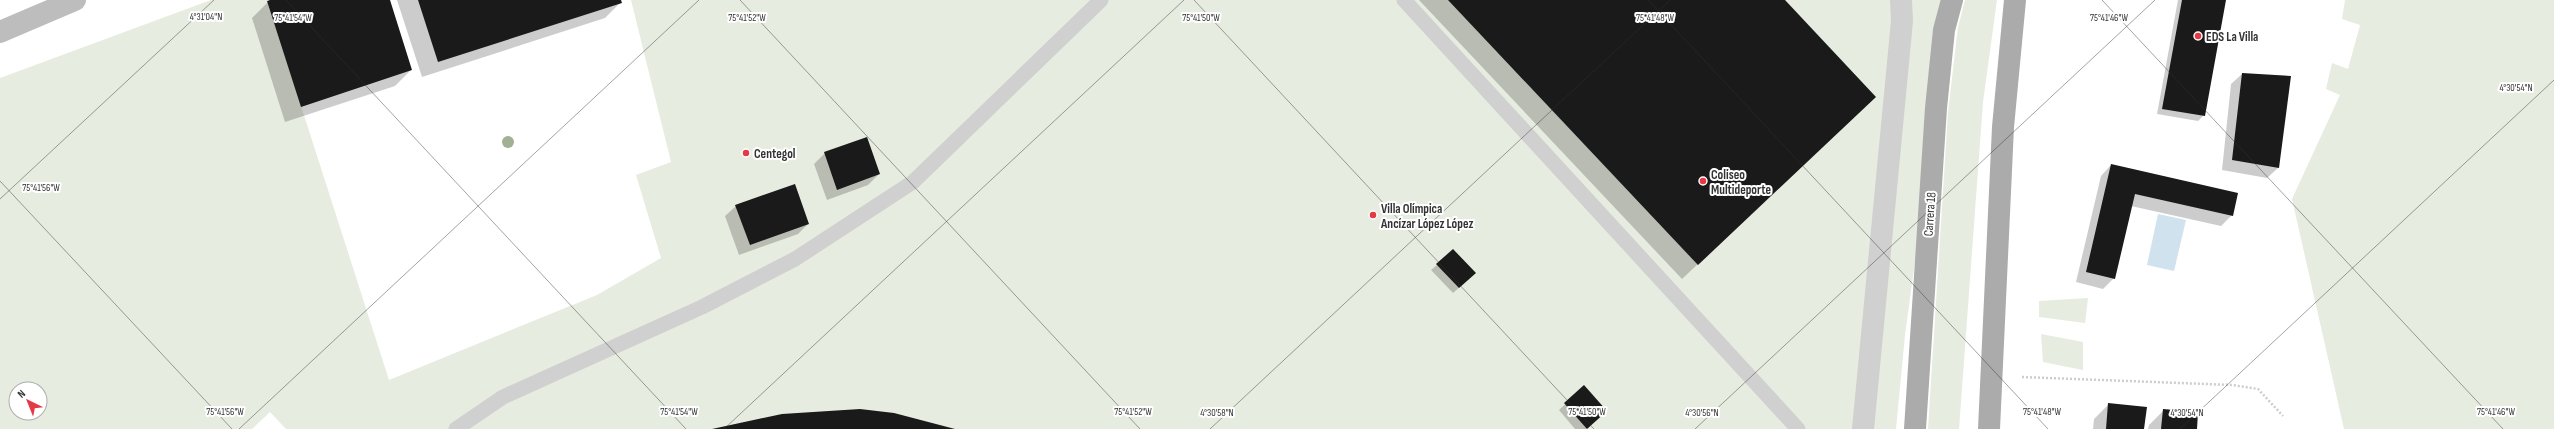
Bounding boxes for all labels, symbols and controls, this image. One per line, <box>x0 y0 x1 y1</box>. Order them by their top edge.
text: 4°31'04"N <box>190 11 222 23</box>
text: 75°41'54"W <box>274 12 312 24</box>
text: 75°41'52"W <box>728 12 766 24</box>
text: 75°41'50"W <box>1182 12 1220 24</box>
text: 75°41'48"W <box>1636 12 1674 24</box>
text: 75°41'46"W <box>2090 12 2128 24</box>
place label: EDS La Villa <box>2206 29 2258 45</box>
marker: EDS La Villa <box>2193 31 2203 41</box>
text: 4°30'54"N <box>2499 82 2533 94</box>
place label: Centegol <box>754 146 796 162</box>
marker: Centegol <box>741 148 751 158</box>
place label: Coliseo Multideporte <box>1711 167 1771 198</box>
marker: Coliseo Multideporte <box>1698 176 1708 186</box>
text: 75°41'56"W <box>22 182 60 194</box>
street label: Carrera 18 <box>1920 191 1940 237</box>
place label: Villa Olímpica Ancízar López López <box>1380 201 1473 232</box>
marker: Villa Olímpica Ancízar López López <box>1368 210 1378 220</box>
north arrow <box>8 381 48 421</box>
text: N <box>15 387 28 401</box>
text: 75°41'56"W <box>206 406 244 418</box>
text: 75°41'54"W <box>660 406 698 418</box>
text: 75°41'52"W <box>1114 406 1152 418</box>
text: 75°41'50"W <box>1568 406 1606 418</box>
text: 75°41'48"W <box>2023 406 2061 418</box>
text: 75°41'46"W <box>2477 406 2515 418</box>
text: 4°30'58"N <box>1200 407 1234 419</box>
text: 4°30'56"N <box>1685 407 1719 419</box>
text: 4°30'54"N <box>2170 407 2204 419</box>

